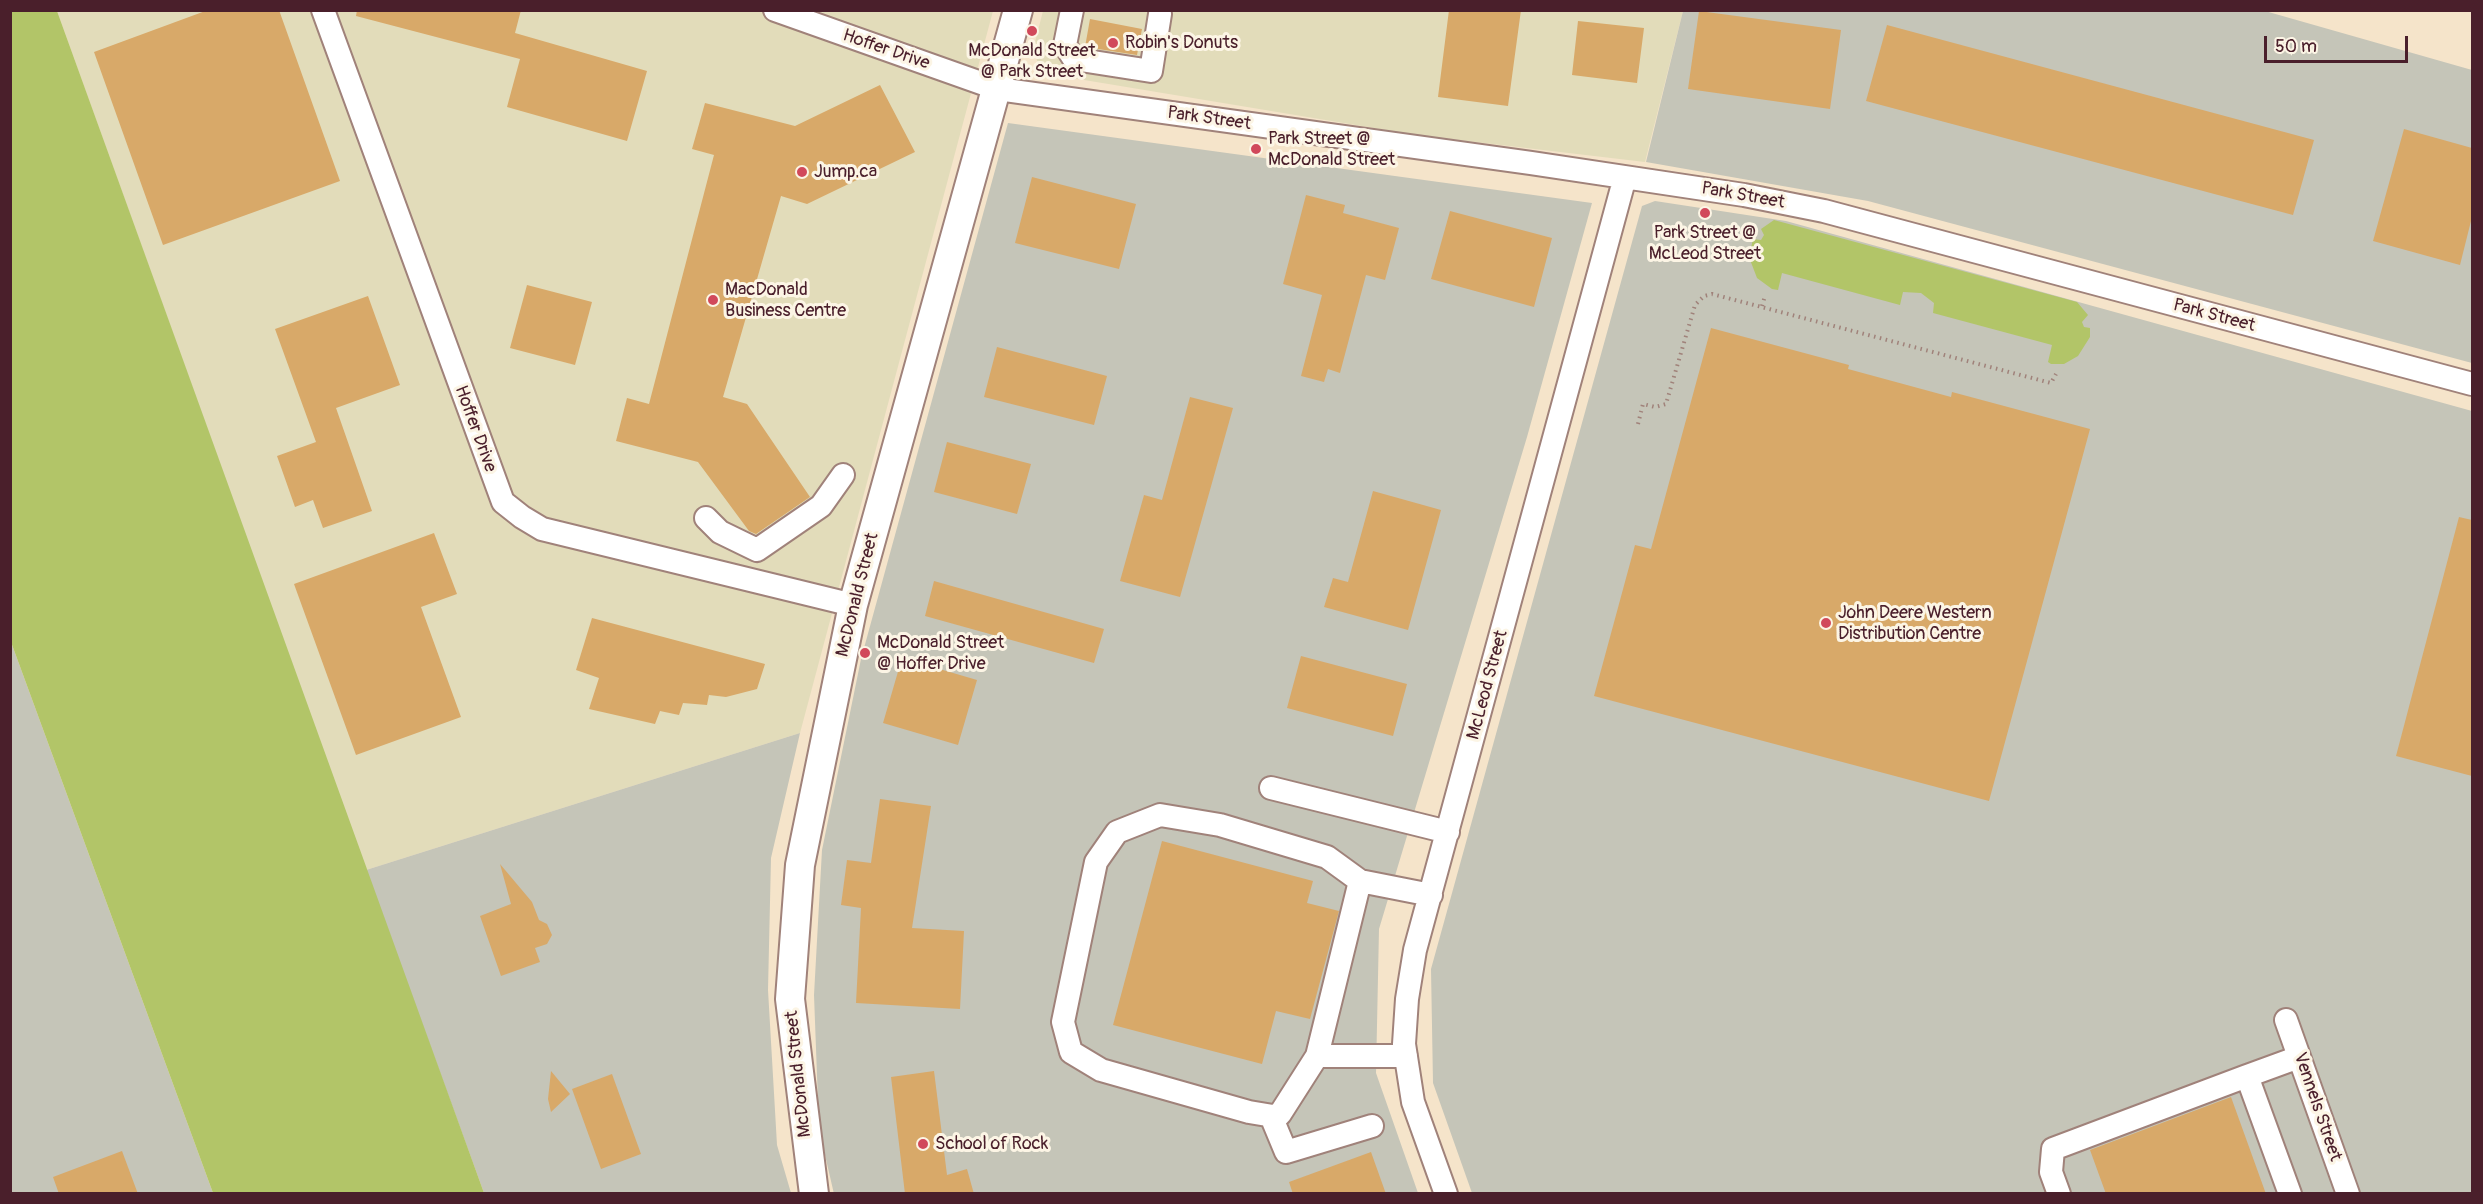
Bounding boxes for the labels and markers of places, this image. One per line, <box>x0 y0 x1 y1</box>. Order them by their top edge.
marker: McDonald Street @ Park Street <box>1025 24 1039 38</box>
place label: Robin's Donuts <box>1125 32 1238 54</box>
marker: Robin's Donuts <box>1106 36 1120 50</box>
place label: McDonald Street @ Park Street <box>968 40 1096 82</box>
place label: Park Street @ McDonald Street <box>1268 128 1395 170</box>
marker: Park Street @ McDonald Street <box>1249 142 1263 156</box>
place label: Jump.ca <box>814 161 877 183</box>
marker: Jump.ca <box>795 165 809 179</box>
marker: Park Street @ McLeod Street <box>1698 206 1712 220</box>
place label: Park Street @ McLeod Street <box>1649 222 1761 264</box>
place label: MacDonald Business Centre <box>725 279 846 322</box>
marker: MacDonald Business Centre <box>706 293 720 307</box>
place label: John Deere Western Distribution Centre <box>1838 602 1992 644</box>
marker: John Deere Western Distribution Centre <box>1819 616 1833 630</box>
place label: McDonald Street @ Hoffer Drive <box>877 632 1004 674</box>
marker: McDonald Street @ Hoffer Drive <box>858 646 872 660</box>
place label: School of Rock <box>935 1133 1048 1155</box>
marker: School of Rock <box>916 1137 930 1151</box>

